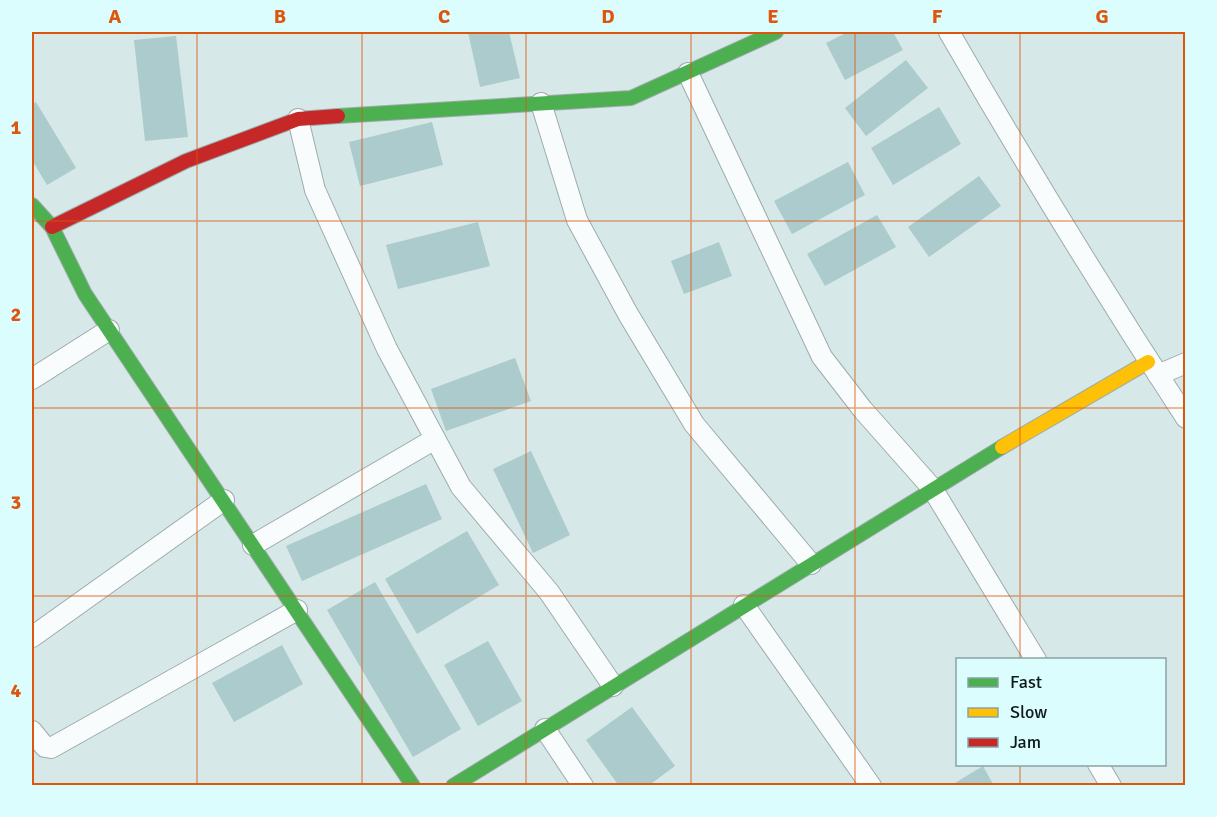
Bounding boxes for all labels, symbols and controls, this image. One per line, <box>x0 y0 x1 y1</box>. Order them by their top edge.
text: A <box>109 4 122 29</box>
text: B <box>274 4 286 29</box>
text: C <box>438 4 450 29</box>
text: D <box>601 4 615 29</box>
text: E <box>767 4 779 29</box>
text: F <box>932 4 943 29</box>
text: G <box>1095 4 1109 29</box>
text: 1 <box>11 115 22 140</box>
text: 2 <box>11 302 21 327</box>
text: 3 <box>11 490 21 515</box>
legend <box>956 658 1166 766</box>
text: Fast <box>1010 671 1042 693</box>
text: 4 <box>11 678 22 703</box>
text: Slow <box>1010 701 1047 723</box>
text: Jam <box>1010 731 1041 753</box>

